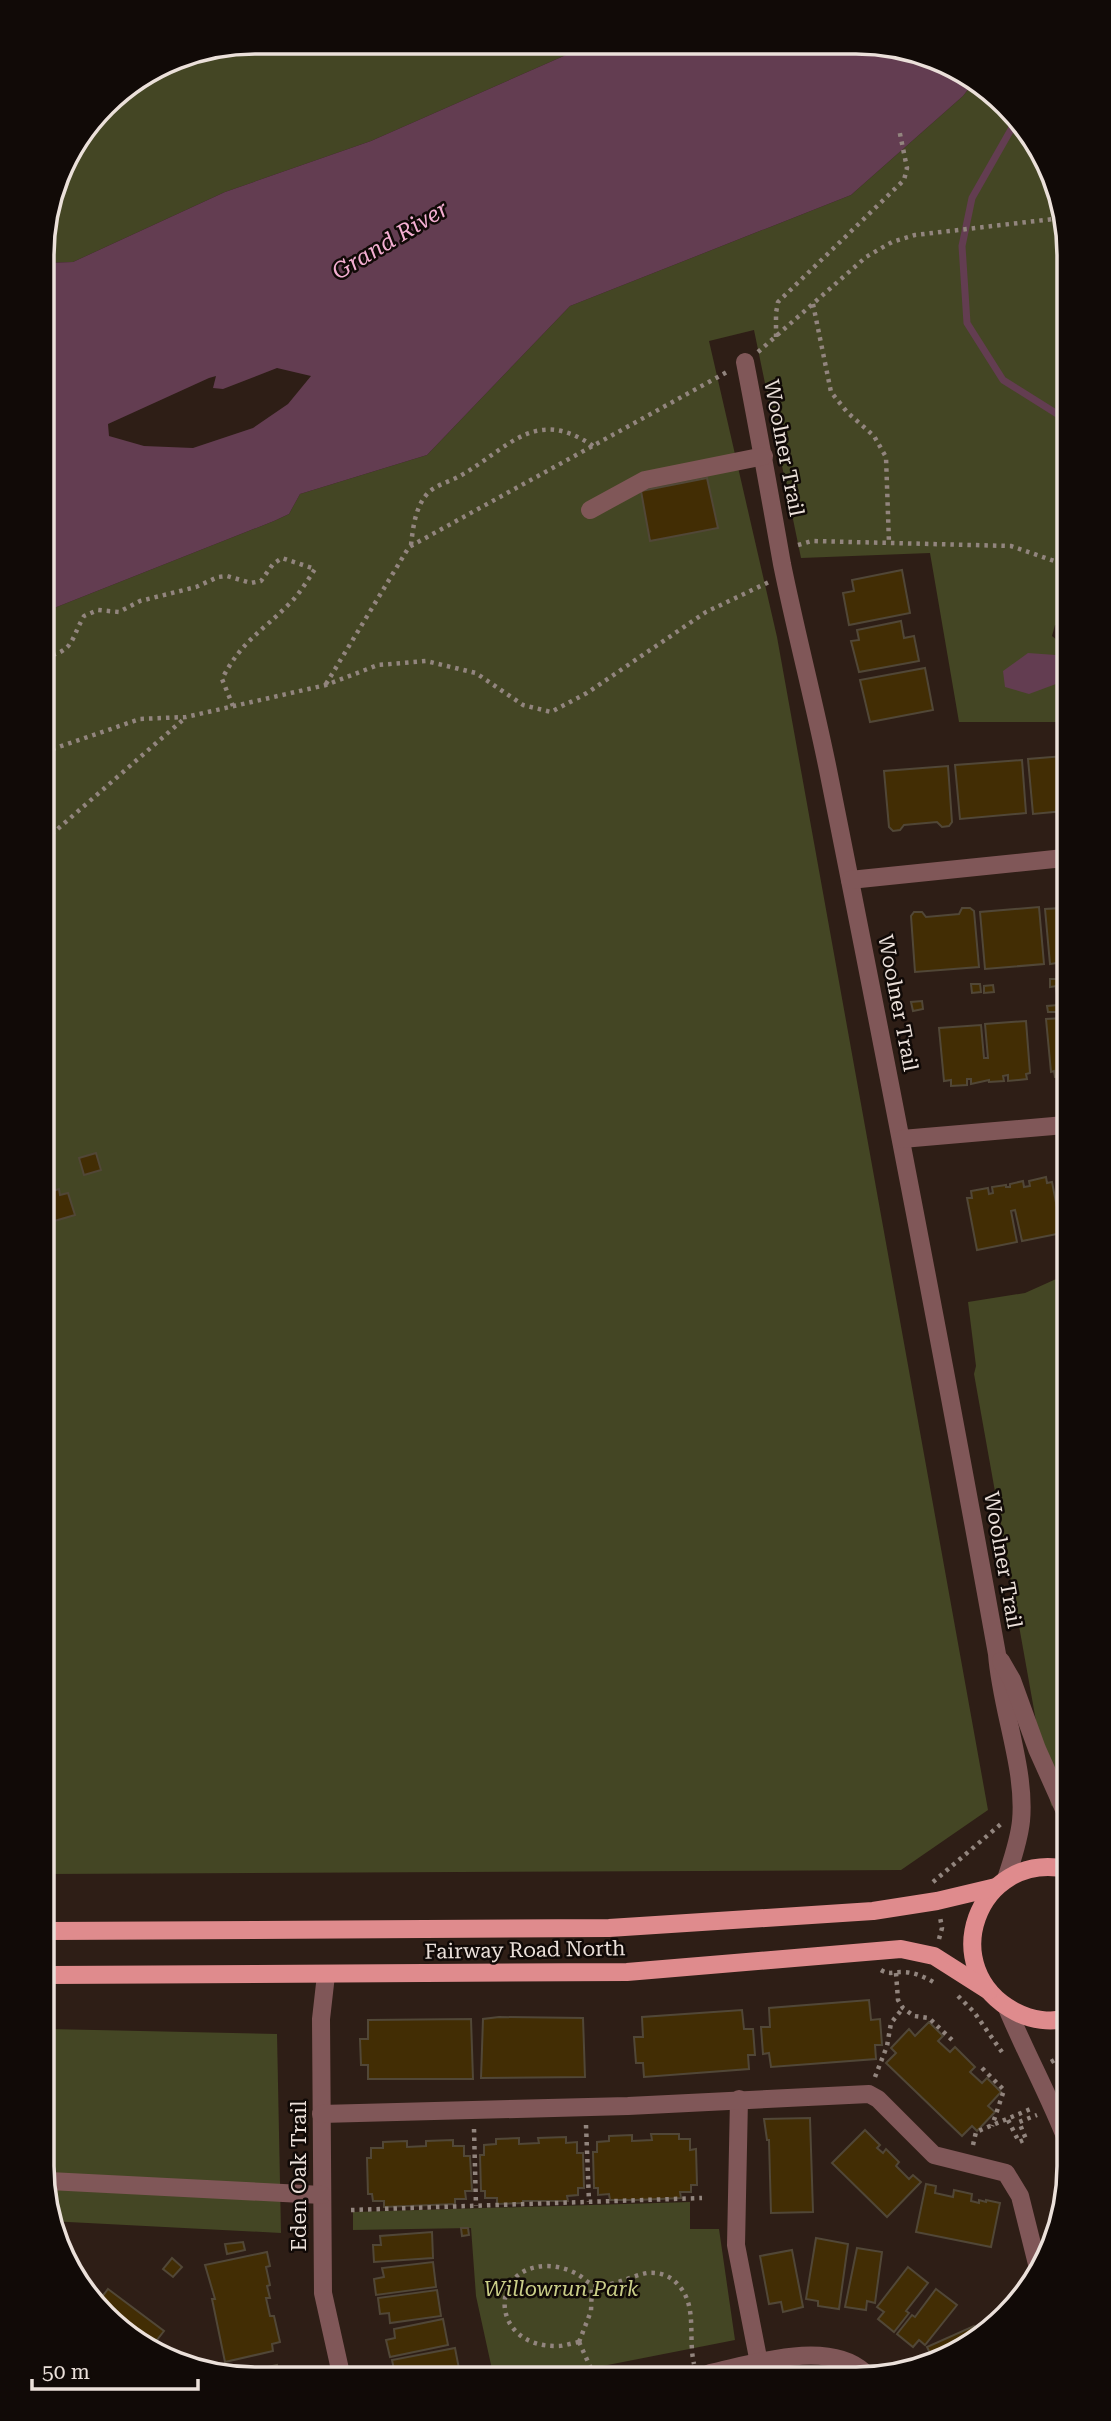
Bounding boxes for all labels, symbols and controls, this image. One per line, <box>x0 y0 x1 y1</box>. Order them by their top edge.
water label: Grand River <box>327 195 453 286</box>
street label: Woolner Trail <box>759 378 809 519</box>
street label: Woolner Trail <box>873 933 923 1074</box>
street label: Woolner Trail <box>979 1490 1027 1631</box>
street label: Fairway Road North <box>424 1936 626 1964</box>
street label: Eden Oak Trail <box>287 2100 311 2251</box>
park label: Willowrun Park <box>484 2277 639 2301</box>
scale bar <box>32 2348 198 2392</box>
text: 50 m <box>42 2360 90 2384</box>

